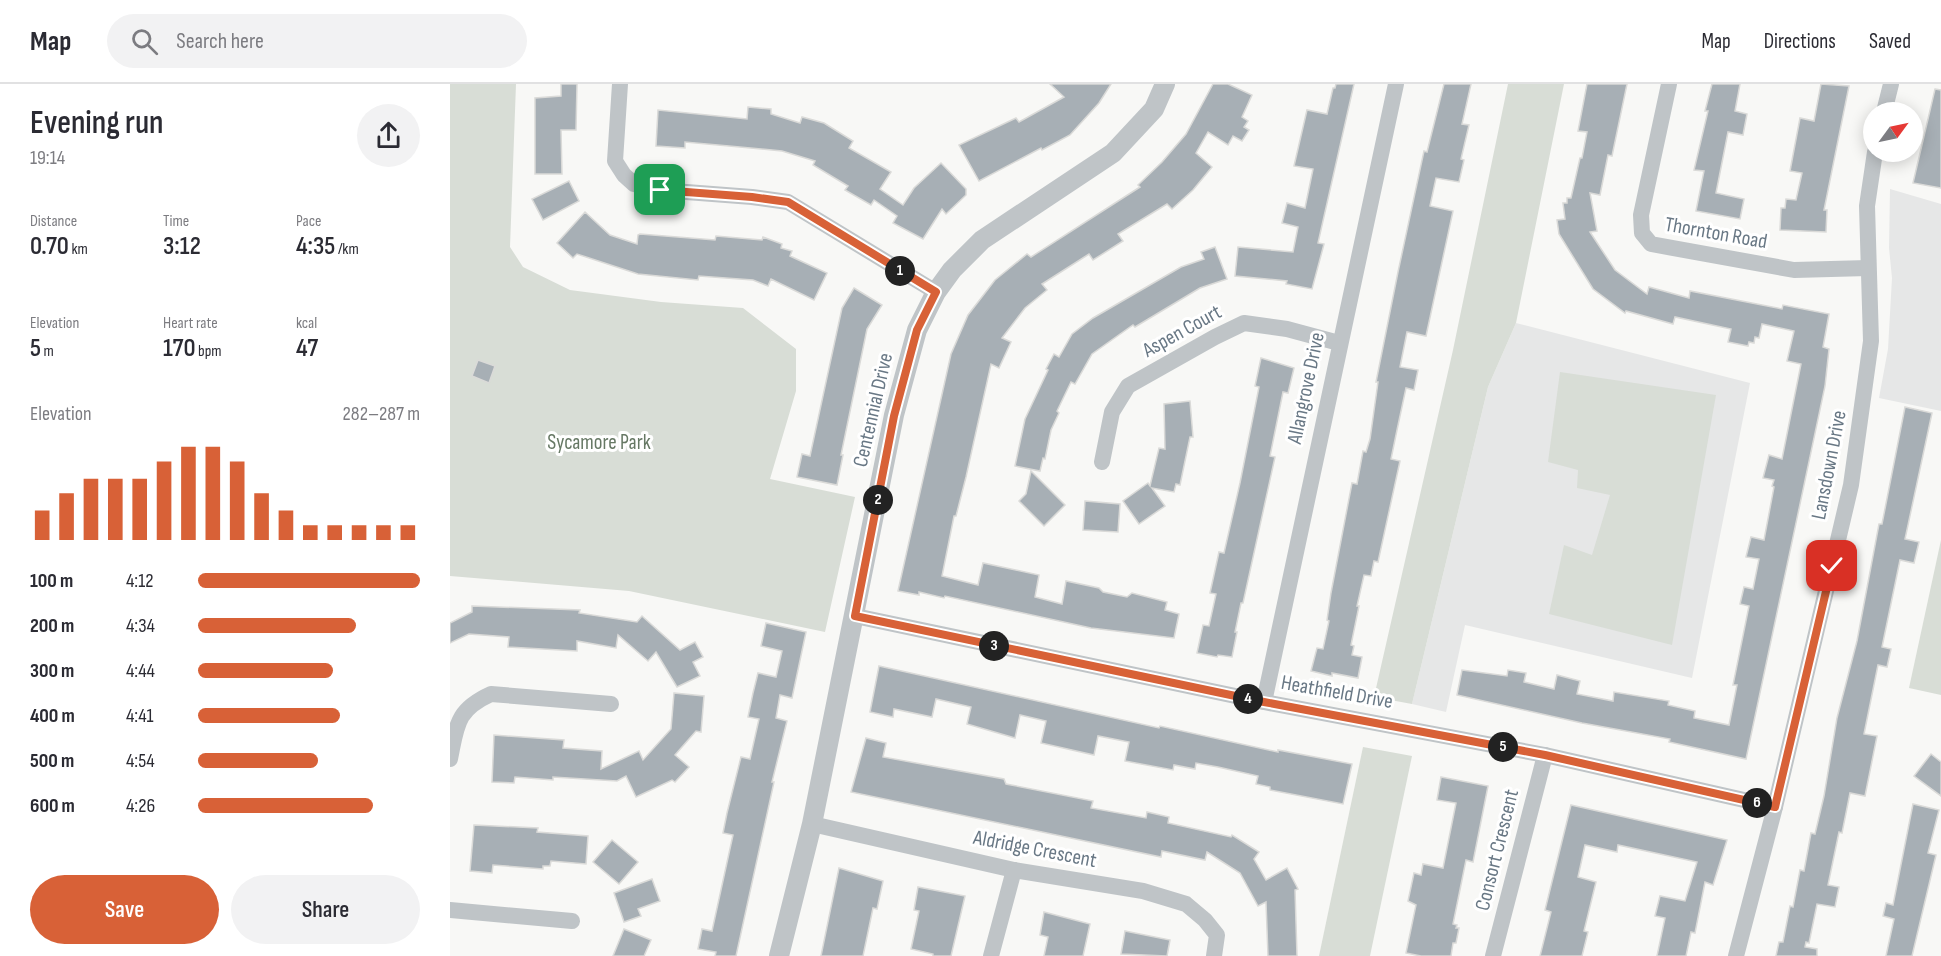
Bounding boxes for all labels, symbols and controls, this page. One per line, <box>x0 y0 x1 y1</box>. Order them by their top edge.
search box <box>107 14 527 68</box>
text: Map <box>30 25 71 58</box>
icon: search <box>128 25 161 58</box>
text: Search here <box>176 28 264 55</box>
text: Map <box>1701 29 1731 54</box>
text: Directions <box>1764 29 1836 54</box>
text: Saved <box>1869 29 1911 54</box>
north arrow <box>1863 102 1923 162</box>
map controls <box>1863 102 1923 162</box>
text: Evening run <box>30 103 164 143</box>
button: share <box>357 104 420 167</box>
text: 19:14 <box>30 146 65 170</box>
pin <box>634 164 685 215</box>
icon: arrive <box>643 173 676 206</box>
text: Distance <box>30 212 77 231</box>
text: Time <box>163 212 189 231</box>
text: Pace <box>296 212 321 231</box>
street label: Thornton Road <box>1663 212 1769 254</box>
text: 0.70 <box>30 231 69 262</box>
text: 3:12 <box>163 231 201 262</box>
text: 4:35 <box>296 231 335 262</box>
text: km <box>69 240 88 259</box>
text: /km <box>335 240 359 259</box>
pin: 1 <box>885 256 915 286</box>
text: 1 <box>897 261 903 280</box>
street label: Aspen Court <box>1137 299 1226 363</box>
text: Elevation <box>30 314 79 333</box>
text: Heart rate <box>163 314 218 333</box>
text: kcal <box>296 314 317 333</box>
street label: Allangrove Drive <box>1282 330 1330 447</box>
text: 5 <box>30 333 41 364</box>
text: 170 <box>163 333 196 364</box>
text: 47 <box>296 333 318 364</box>
text: m <box>41 342 54 361</box>
text: bpm <box>196 342 222 361</box>
street label: Centennial Drive <box>848 351 898 469</box>
text: Elevation <box>30 402 92 426</box>
text: 282–287 m <box>342 402 420 426</box>
street label: Lansdown Drive <box>1806 408 1852 522</box>
park label: Sycamore Park <box>547 430 651 455</box>
pin: 2 <box>863 485 893 515</box>
text: 2 <box>874 490 882 509</box>
pin <box>1806 540 1857 591</box>
icon: check <box>1815 549 1848 582</box>
text: 100 m <box>30 569 73 593</box>
text: 4:12 <box>126 569 154 593</box>
text: 200 m <box>30 614 74 638</box>
text: 4:34 <box>126 614 155 638</box>
pin: 3 <box>979 631 1009 661</box>
text: 3 <box>990 636 998 655</box>
text: 300 m <box>30 659 74 683</box>
text: 4:44 <box>126 659 155 683</box>
street label: Heathfield Drive <box>1279 670 1395 714</box>
pin: 4 <box>1233 684 1263 714</box>
text: 4 <box>1244 689 1252 708</box>
text: 400 m <box>30 704 75 728</box>
text: 4:41 <box>126 704 154 728</box>
pin: 5 <box>1488 732 1518 762</box>
text: 5 <box>1499 737 1507 756</box>
text: 500 m <box>30 749 74 773</box>
text: 4:54 <box>126 749 155 773</box>
street label: Consort Crescent <box>1470 787 1524 913</box>
pin: 6 <box>1742 788 1772 818</box>
text: 6 <box>1753 793 1761 812</box>
text: 600 m <box>30 794 75 818</box>
text: 4:26 <box>126 794 155 818</box>
street label: Aldridge Crescent <box>970 825 1099 873</box>
button: Save <box>30 875 219 944</box>
button: Share <box>231 875 420 944</box>

